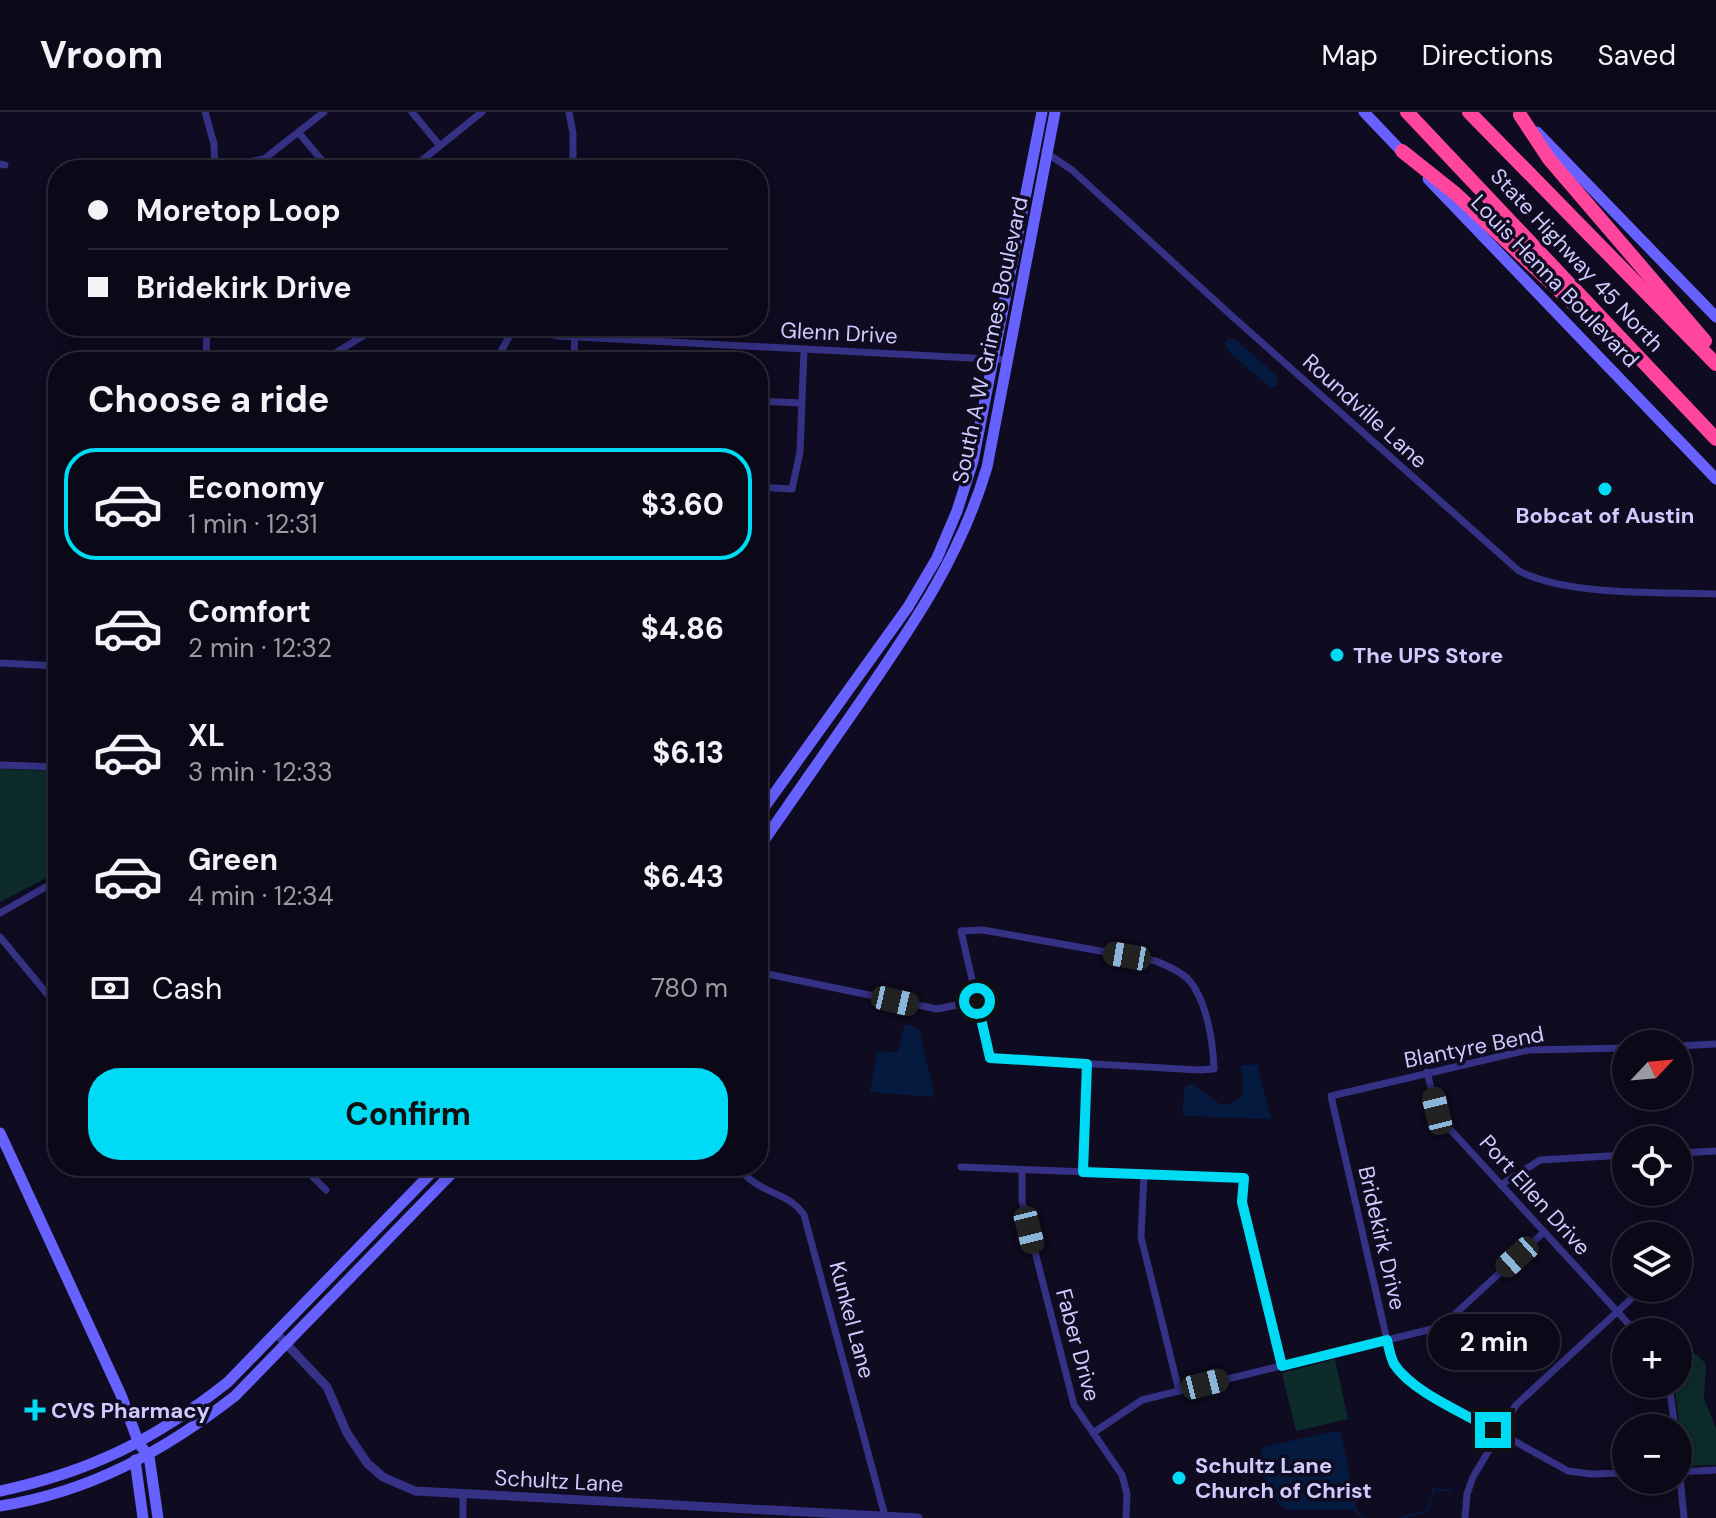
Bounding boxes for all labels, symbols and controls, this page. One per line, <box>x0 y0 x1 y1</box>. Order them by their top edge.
text: Vroom <box>40 30 163 80</box>
text: Map <box>1321 37 1378 74</box>
text: Directions <box>1422 37 1554 74</box>
text: Saved <box>1598 37 1676 74</box>
street label: State Highway 45 North <box>1484 162 1670 358</box>
street label: Louis Henna Boulevard <box>1465 188 1645 374</box>
text: Moretop Loop <box>136 191 341 230</box>
street label: South A W Grimes Boulevard <box>945 194 1035 486</box>
text: Bridekirk Drive <box>136 268 352 307</box>
street label: Glenn Drive <box>780 315 898 351</box>
street label: Roundville Lane <box>1297 347 1433 475</box>
text: Choose a ride <box>88 376 329 423</box>
icon: car <box>92 468 164 540</box>
text: Economy <box>188 468 325 507</box>
marker: Bobcat of Austin <box>1596 480 1614 498</box>
text: $3.60 <box>641 485 724 524</box>
place label: Bobcat of Austin <box>1516 501 1694 530</box>
text: 1 min · 12:31 <box>188 507 318 541</box>
icon: car <box>92 592 164 664</box>
text: Comfort <box>188 592 311 631</box>
text: $4.86 <box>641 609 724 648</box>
text: 2 min · 12:32 <box>188 631 332 665</box>
place label: The UPS Store <box>1353 641 1503 670</box>
marker: The UPS Store <box>1328 646 1346 664</box>
icon: car <box>92 716 164 788</box>
text: XL <box>188 716 225 755</box>
text: $6.13 <box>652 733 724 772</box>
text: 3 min · 12:33 <box>188 755 333 789</box>
icon: car <box>92 840 164 912</box>
text: Green <box>188 840 278 879</box>
text: $6.43 <box>643 857 724 896</box>
text: 4 min · 12:34 <box>188 879 334 913</box>
car <box>1101 940 1153 972</box>
icon: cash <box>88 966 132 1010</box>
text: Cash <box>152 969 222 1008</box>
text: 780 m <box>651 971 728 1005</box>
route start <box>959 983 995 1019</box>
car <box>869 984 921 1018</box>
street label: Blantyre Bend <box>1402 1019 1546 1075</box>
north arrow <box>1612 1030 1692 1110</box>
map controls <box>1612 1030 1692 1494</box>
button: Confirm <box>88 1068 728 1160</box>
car <box>1420 1085 1454 1137</box>
button: locate <box>1612 1126 1692 1206</box>
street label: Port Ellen Drive <box>1473 1128 1597 1262</box>
street label: Bridekirk Drive <box>1351 1163 1413 1313</box>
car <box>1012 1204 1046 1256</box>
button: layers <box>1612 1222 1692 1302</box>
car <box>1491 1232 1543 1282</box>
street label: Kunkel Lane <box>822 1258 882 1382</box>
street label: Faber Drive <box>1049 1286 1107 1404</box>
callout: 2 min <box>1427 1314 1559 1370</box>
button: + <box>1612 1318 1692 1398</box>
text: 2 min <box>1460 1325 1528 1359</box>
car <box>1179 1367 1231 1401</box>
place label: CVS Pharmacy <box>51 1396 210 1425</box>
marker: CVS Pharmacy <box>26 1401 44 1419</box>
route end <box>1475 1412 1511 1448</box>
button: − <box>1612 1414 1692 1494</box>
place label: Schultz Lane Church of Christ <box>1195 1451 1372 1505</box>
street label: Schultz Lane <box>494 1463 624 1499</box>
marker: Schultz Lane Church of Christ <box>1170 1469 1188 1487</box>

